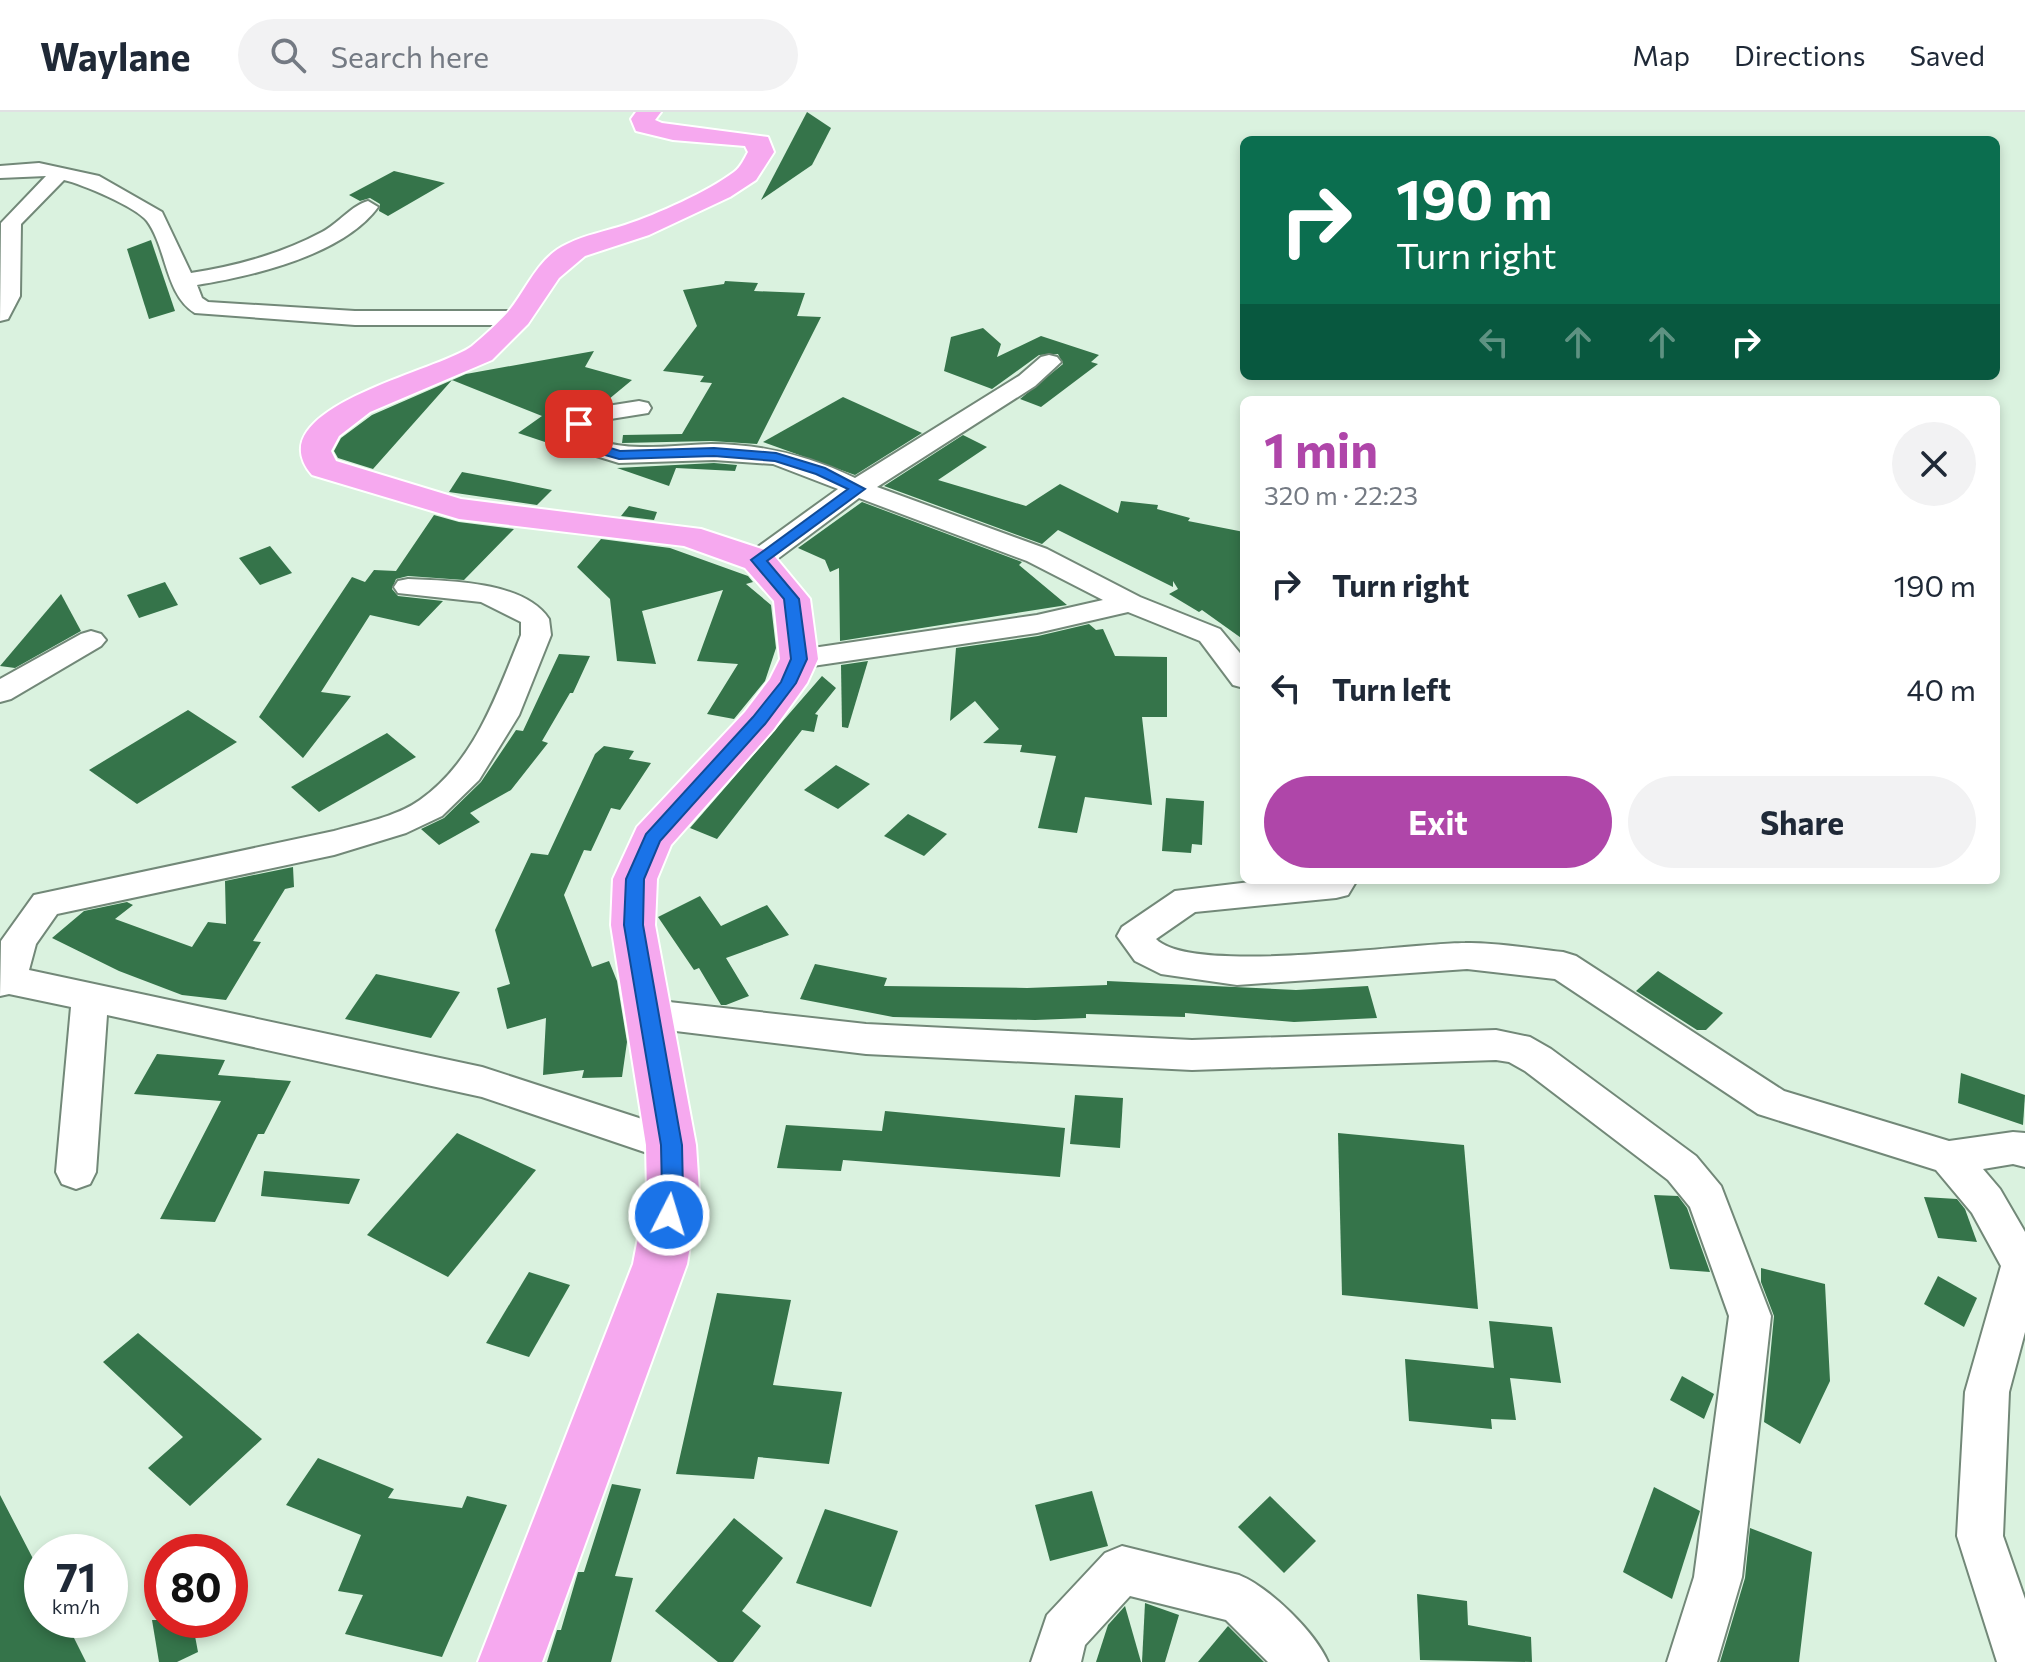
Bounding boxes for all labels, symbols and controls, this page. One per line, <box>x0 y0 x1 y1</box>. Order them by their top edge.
search box <box>238 19 798 91</box>
text: Waylane <box>40 32 190 79</box>
icon: search <box>266 33 310 77</box>
text: Search here <box>330 37 489 74</box>
text: Map <box>1632 38 1690 72</box>
text: Directions <box>1734 38 1865 72</box>
text: Saved <box>1909 38 1985 72</box>
text: 190 m <box>1396 163 1553 232</box>
icon: right <box>1264 168 1368 272</box>
text: Turn right <box>1396 232 1557 276</box>
icon: left <box>1472 320 1516 364</box>
icon: ahead <box>1556 320 1600 364</box>
icon: ahead <box>1640 320 1684 364</box>
icon: right <box>1724 320 1768 364</box>
pin <box>545 390 613 458</box>
icon: arrive <box>557 402 601 446</box>
text: 1 min <box>1264 419 1378 478</box>
button: close <box>1892 422 1976 506</box>
text: 320 m · 22:23 <box>1264 479 1418 510</box>
icon: right <box>1264 562 1308 606</box>
text: Turn right <box>1332 566 1469 603</box>
text: 190 m <box>1893 566 1976 603</box>
icon: left <box>1264 666 1308 710</box>
text: Turn left <box>1332 670 1451 707</box>
text: 40 m <box>1907 670 1976 707</box>
button: Exit <box>1264 776 1612 868</box>
button: Share <box>1628 776 1976 868</box>
position arrow <box>627 1173 711 1257</box>
speed limit sign: 80 <box>144 1534 248 1638</box>
text: 71 <box>56 1551 96 1600</box>
text: km/h <box>52 1594 100 1618</box>

